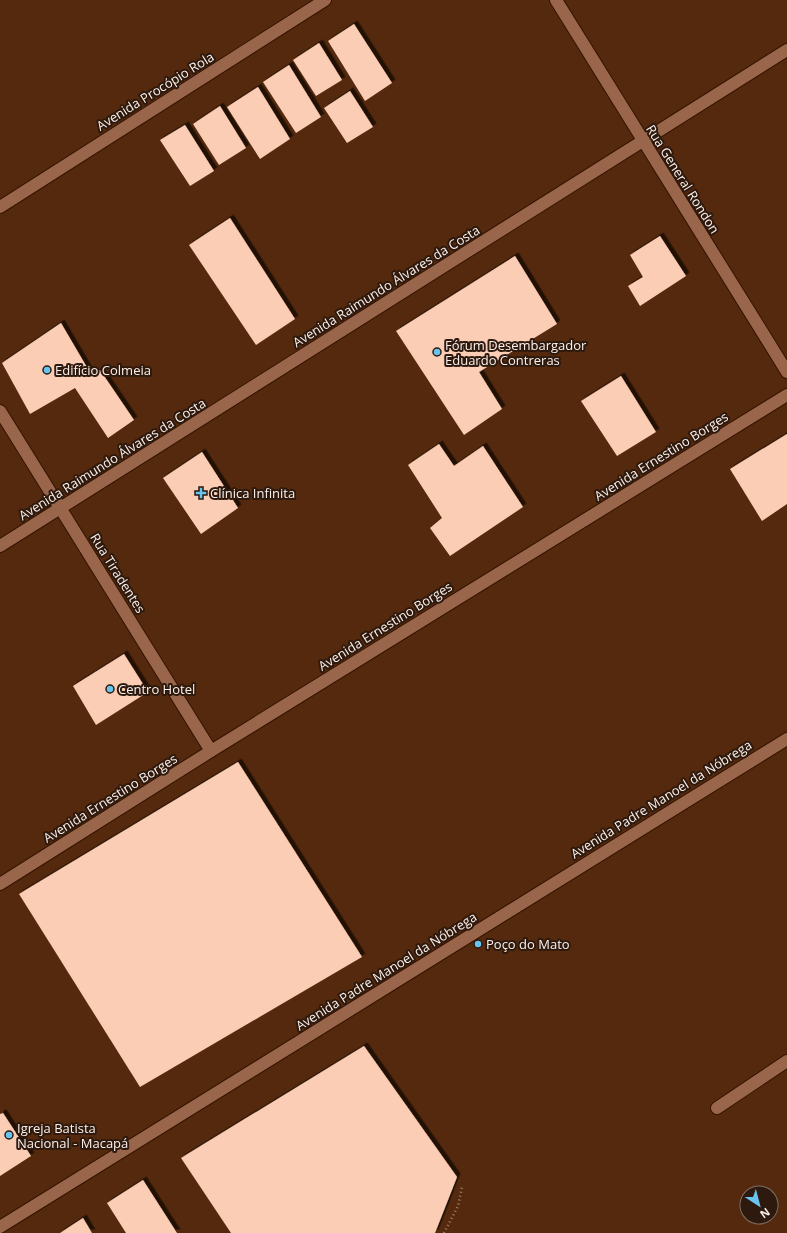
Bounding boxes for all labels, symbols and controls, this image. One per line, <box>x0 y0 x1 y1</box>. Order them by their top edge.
street label: Avenida Procópio Rola <box>93 47 217 135</box>
street label: Rua General Rondon <box>642 121 724 237</box>
street label: Avenida Raimundo Álvares da Costa <box>289 221 483 351</box>
place label: Fórum Desembargador Eduardo Contreras <box>445 336 587 369</box>
marker: Fórum Desembargador Eduardo Contreras <box>432 347 442 357</box>
place label: Edifício Colmeia <box>55 361 151 379</box>
marker: Edifício Colmeia <box>42 365 52 375</box>
street label: Avenida Raimundo Álvares da Costa <box>15 394 209 524</box>
street label: Avenida Ernestino Borges <box>591 407 731 505</box>
place label: Clínica Infinita <box>210 484 295 502</box>
marker: Clínica Infinita <box>195 487 207 499</box>
street label: Rua Tiradentes <box>86 530 150 616</box>
street label: Avenida Ernestino Borges <box>315 577 455 675</box>
place label: Centro Hotel <box>118 680 195 698</box>
marker: Centro Hotel <box>105 684 115 694</box>
street label: Avenida Padre Manoel da Nóbrega <box>567 736 755 862</box>
street label: Avenida Ernestino Borges <box>40 749 180 847</box>
street label: Avenida Padre Manoel da Nóbrega <box>292 908 480 1034</box>
place label: Poço do Mato <box>486 935 570 953</box>
marker: Poço do Mato <box>473 939 483 949</box>
place label: Igreja Batista Nacional - Macapá <box>17 1119 128 1152</box>
marker: Igreja Batista Nacional - Macapá <box>4 1130 14 1140</box>
north arrow <box>739 1185 779 1225</box>
text: N <box>757 1205 773 1222</box>

